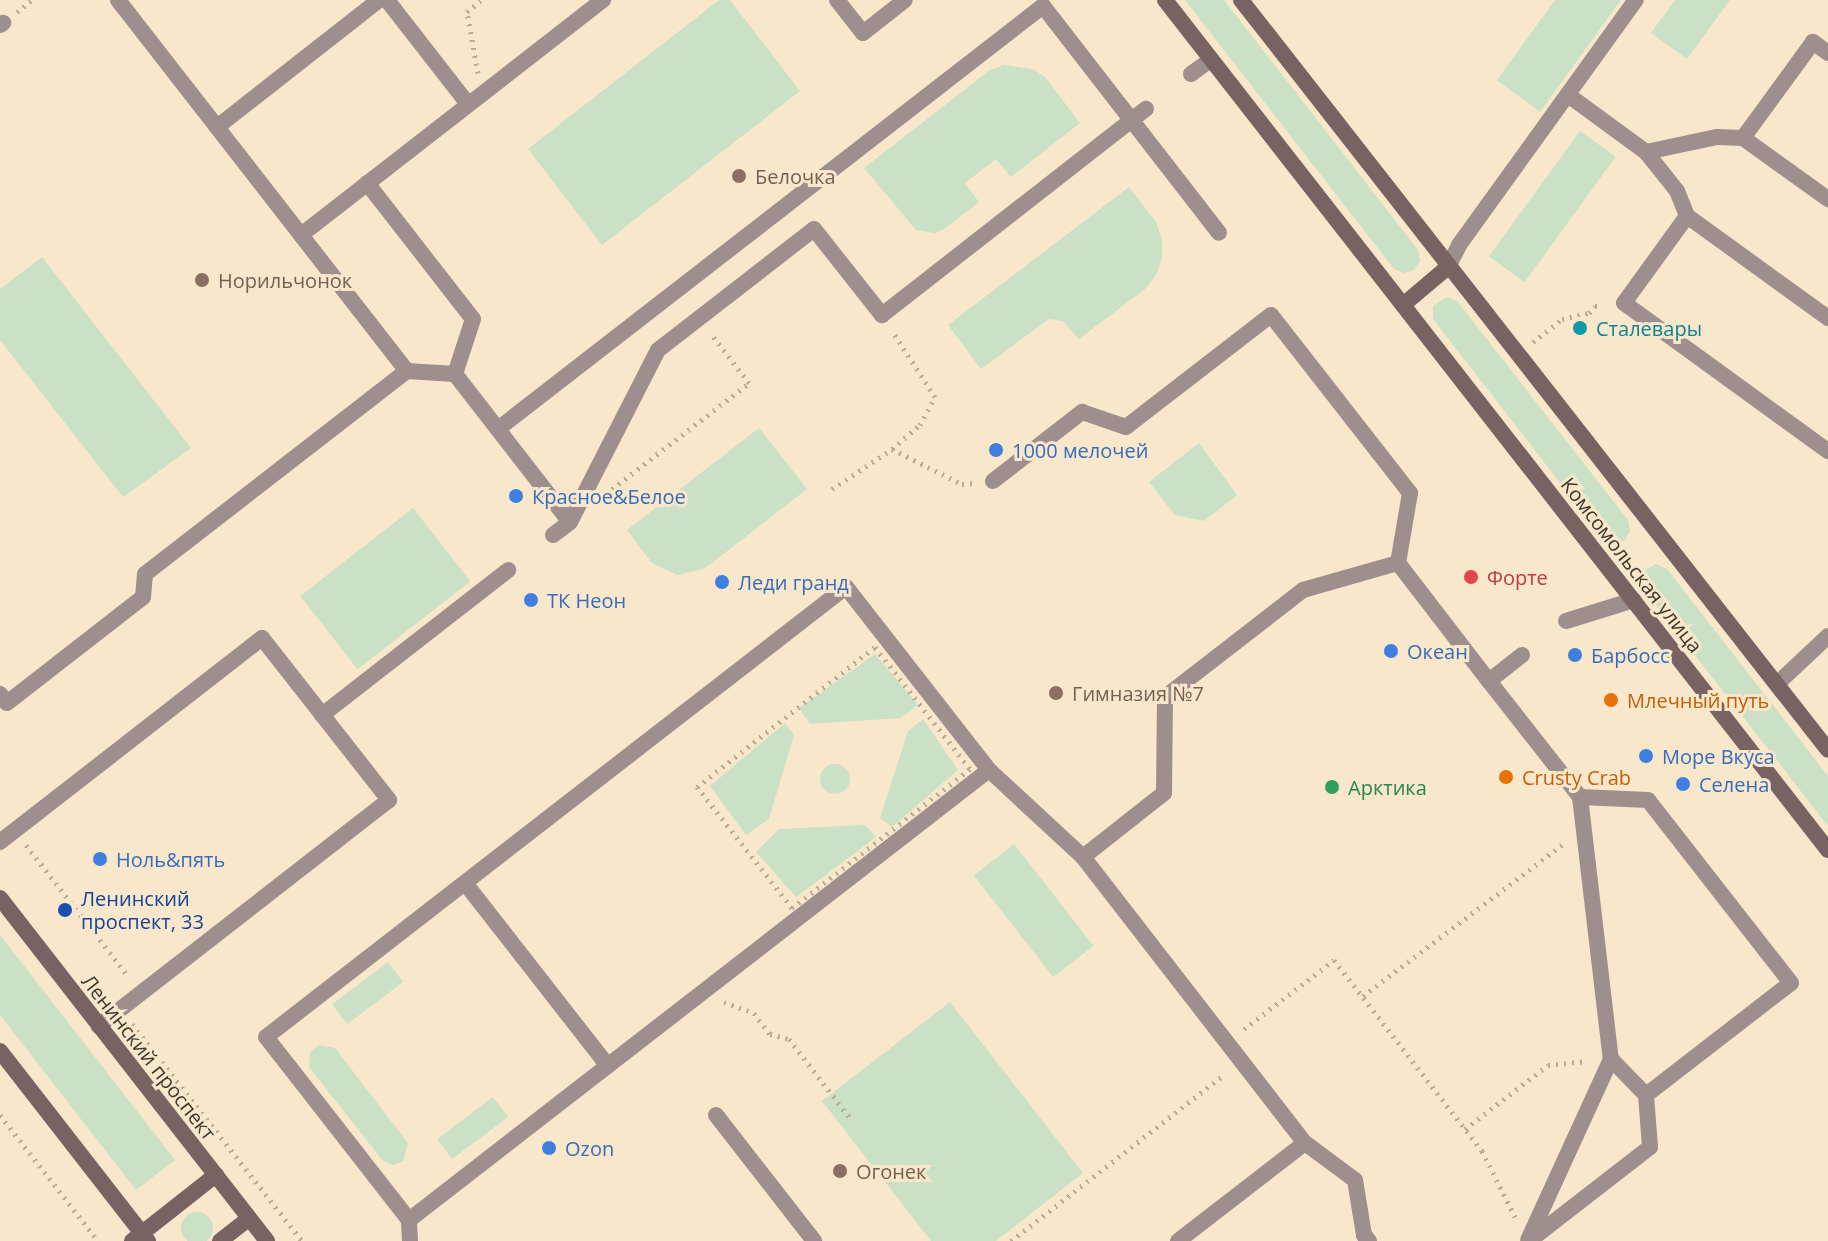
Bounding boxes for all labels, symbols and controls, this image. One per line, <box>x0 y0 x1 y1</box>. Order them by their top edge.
place label: Белочка <box>755 164 836 188</box>
marker: Белочка <box>730 167 748 185</box>
place label: Норильчонок <box>218 268 352 292</box>
marker: Норильчонок <box>193 271 211 289</box>
place label: Сталевары <box>1596 316 1702 340</box>
marker: Сталевары <box>1571 319 1589 337</box>
place label: 1000 мелочей <box>1012 438 1148 462</box>
marker: 1000 мелочей <box>987 441 1005 459</box>
street label: Комсомольская улица <box>1556 473 1708 657</box>
place label: Красное&Белое <box>532 484 686 508</box>
marker: Красное&Белое <box>507 487 525 505</box>
place label: Форте <box>1487 565 1548 589</box>
marker: Форте <box>1462 568 1480 586</box>
place label: Леди гранд <box>738 570 849 594</box>
marker: Леди гранд <box>713 573 731 591</box>
place label: ТК Неон <box>547 588 626 612</box>
marker: ТК Неон <box>522 591 540 609</box>
place label: Океан <box>1407 639 1468 663</box>
marker: Океан <box>1382 642 1400 660</box>
place label: Барбосс <box>1591 643 1670 667</box>
marker: Барбосс <box>1566 646 1584 664</box>
place label: Гимназия №7 <box>1072 681 1204 705</box>
marker: Гимназия №7 <box>1047 684 1065 702</box>
place label: Млечный путь <box>1627 688 1769 712</box>
marker: Млечный путь <box>1602 691 1620 709</box>
place label: Море Вкуса <box>1662 744 1775 768</box>
marker: Море Вкуса <box>1637 747 1655 765</box>
place label: Crusty Crab <box>1522 765 1631 789</box>
marker: Crusty Crab <box>1497 768 1515 786</box>
place label: Селена <box>1699 772 1769 796</box>
place label: Арктика <box>1348 775 1427 799</box>
marker: Селена <box>1674 775 1692 793</box>
marker: Арктика <box>1323 778 1341 796</box>
place label: Ноль&пять <box>116 847 225 871</box>
marker: Ноль&пять <box>91 850 109 868</box>
place label: Ленинский проспект, 33 <box>81 886 204 933</box>
marker: Ленинский проспект, 33 <box>56 901 74 919</box>
street label: Ленинский проспект <box>77 969 221 1145</box>
place label: Ozon <box>565 1136 614 1160</box>
marker: Ozon <box>540 1139 558 1157</box>
place label: Огонек <box>856 1159 926 1183</box>
marker: Огонек <box>831 1162 849 1180</box>

